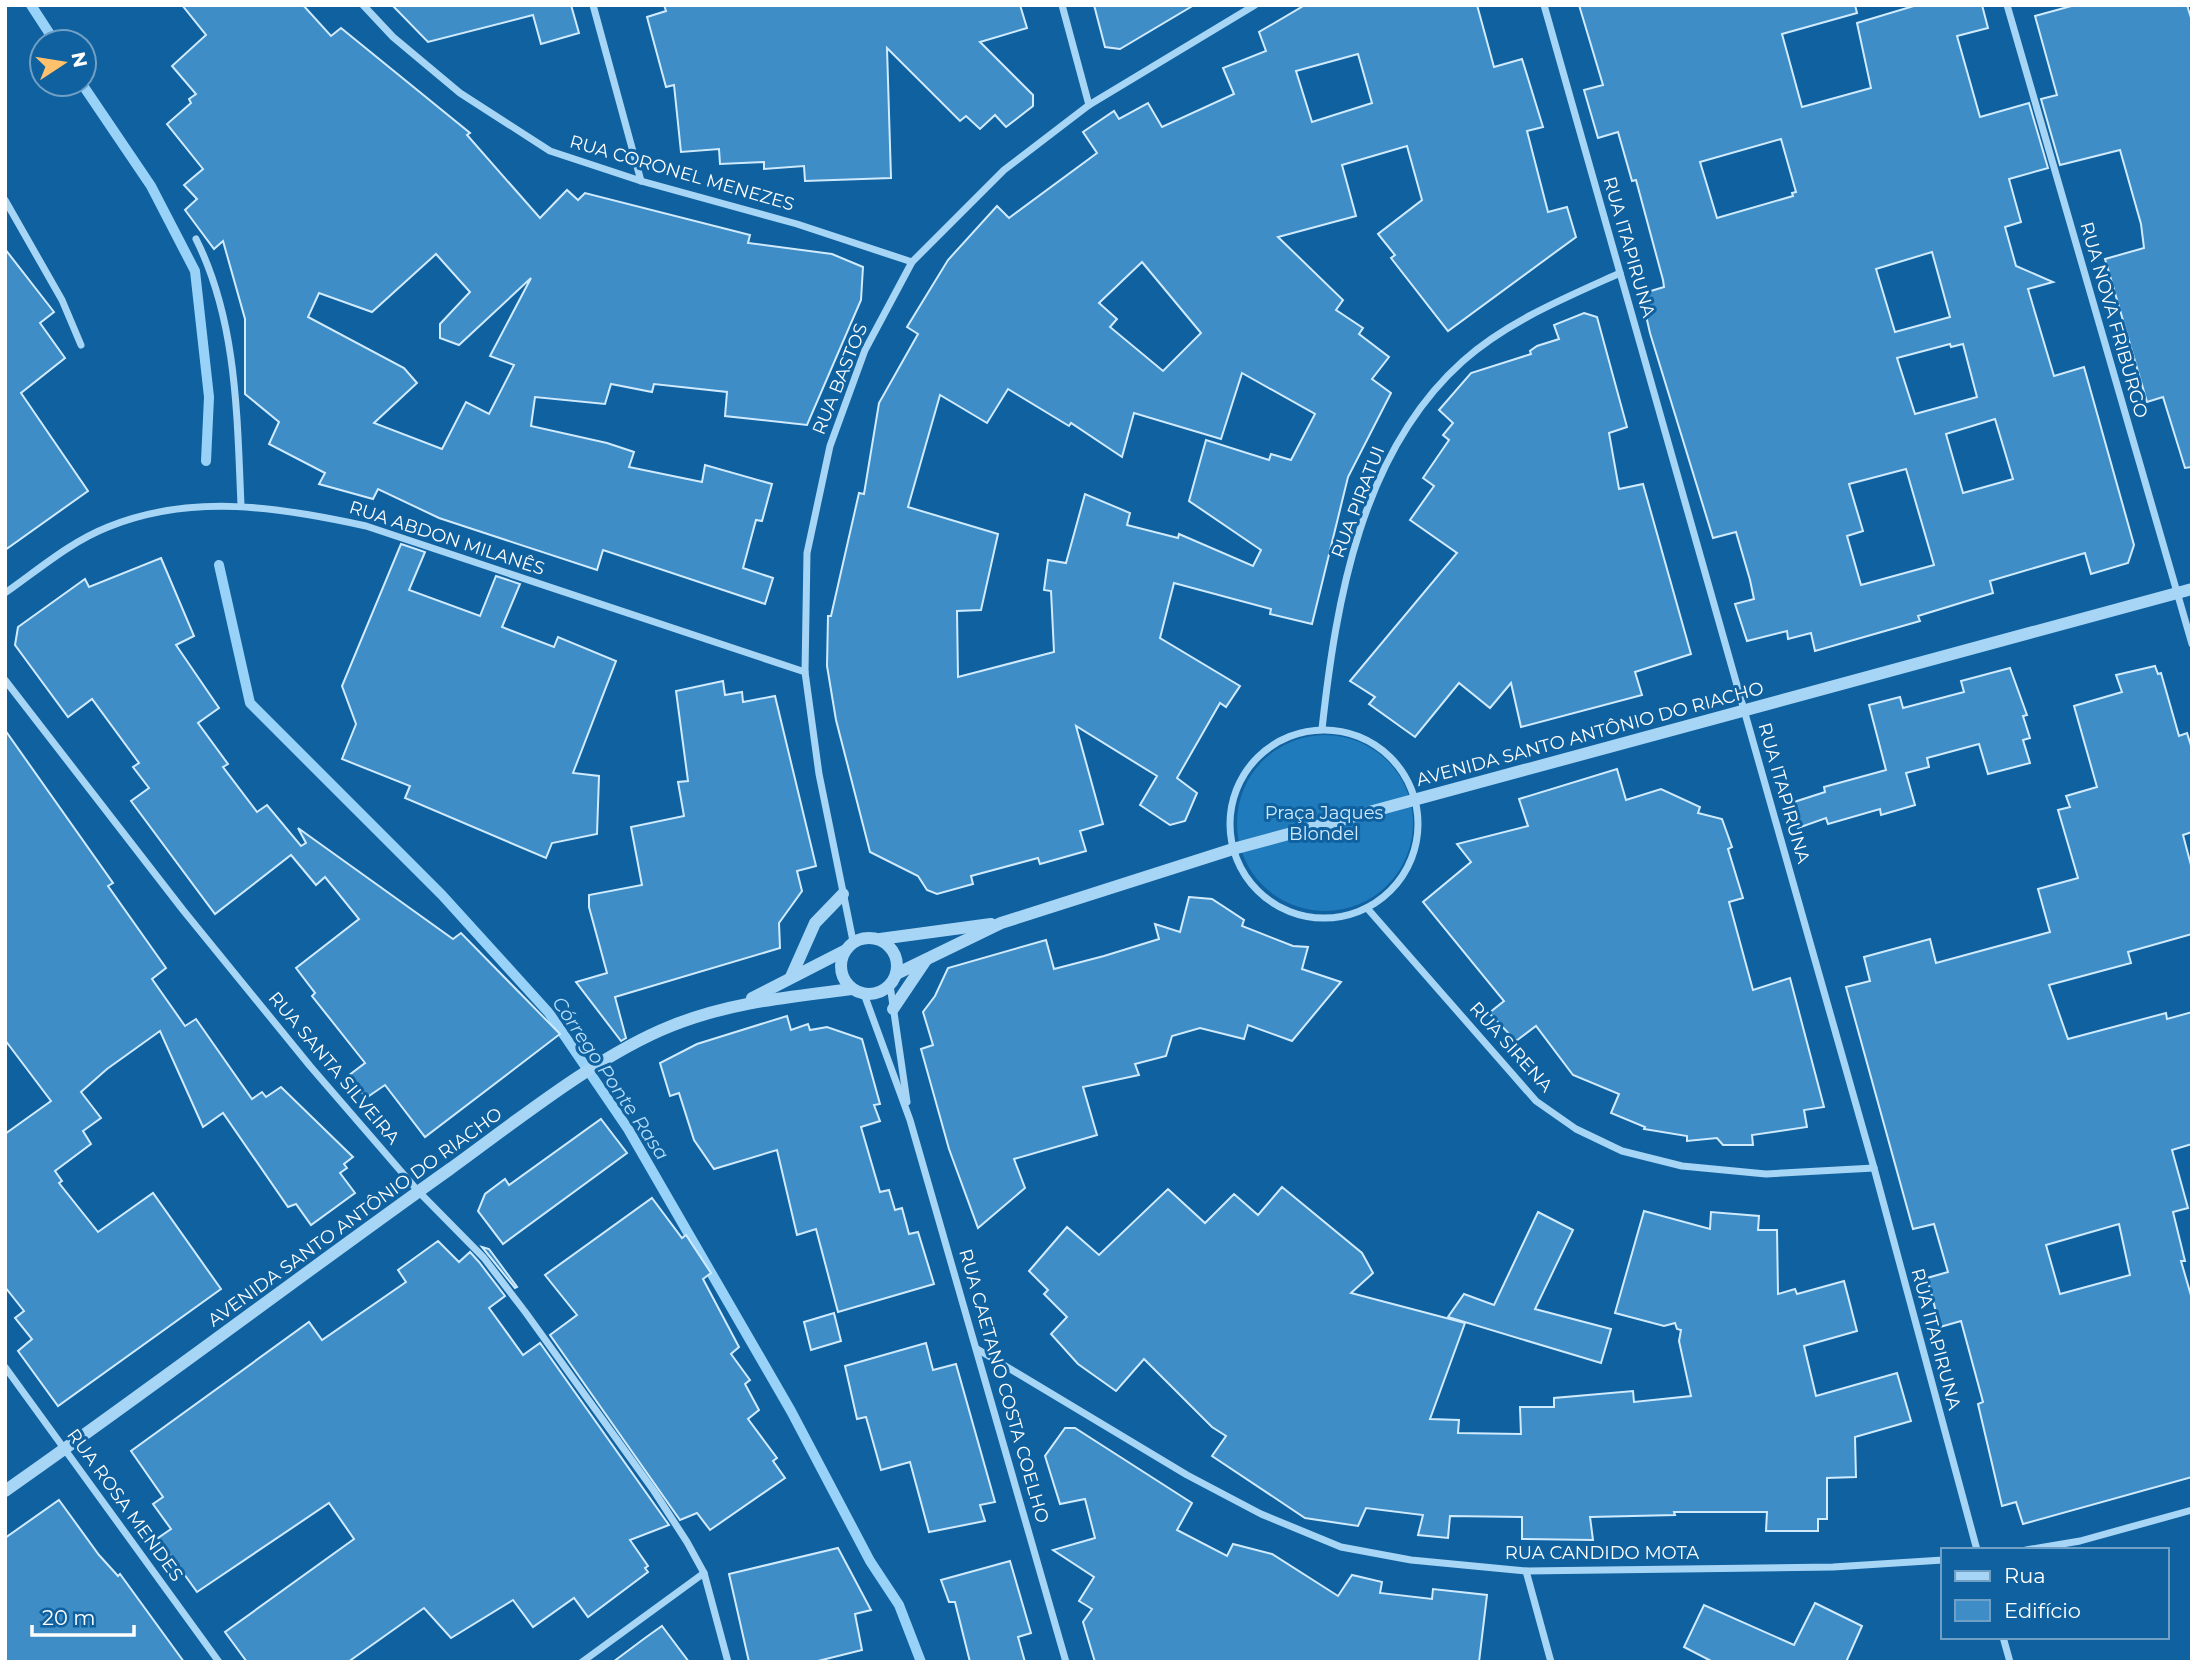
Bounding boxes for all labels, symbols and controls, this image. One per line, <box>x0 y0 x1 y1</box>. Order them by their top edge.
north arrow <box>28 28 98 98</box>
text: N <box>66 50 92 69</box>
street label: RUA CORONEL MENEZES <box>567 130 797 216</box>
street label: RUA ITAPIRUNA <box>1598 174 1660 320</box>
street label: RUA NOVA FRIBURGO <box>2075 219 2153 421</box>
street label: RUA BASTOS <box>808 320 872 438</box>
street label: RUA PIRATUI <box>1327 443 1389 561</box>
street label: RUA ABDON MILANÊS <box>346 496 548 580</box>
street label: AVENIDA SANTO ANTÔNIO DO RIACHO <box>1414 677 1766 791</box>
street label: RUA ITAPIRUNA <box>1753 720 1815 866</box>
park label: Praça Jaques Blondel <box>1265 802 1384 845</box>
street label: RUA SANTA SILVEIRA <box>264 987 404 1149</box>
water label: Córrego Ponte Rasa <box>547 992 674 1164</box>
street label: RUA SIRENA <box>1465 997 1557 1097</box>
street label: AVENIDA SANTO ANTÔNIO DO RIACHO <box>203 1103 507 1331</box>
street label: RUA CAETANO COSTA COELHO <box>954 1246 1054 1526</box>
street label: RUA ITAPIRUNA <box>1907 1266 1965 1412</box>
street label: RUA ROSA MENDES <box>62 1424 188 1586</box>
street label: RUA CANDIDO MOTA <box>1505 1542 1699 1564</box>
legend <box>1941 1548 2169 1639</box>
text: Rua <box>2004 1563 2046 1588</box>
scale bar <box>32 1594 133 1638</box>
text: Edifício <box>2004 1598 2081 1623</box>
text: 20 m <box>42 1605 96 1630</box>

